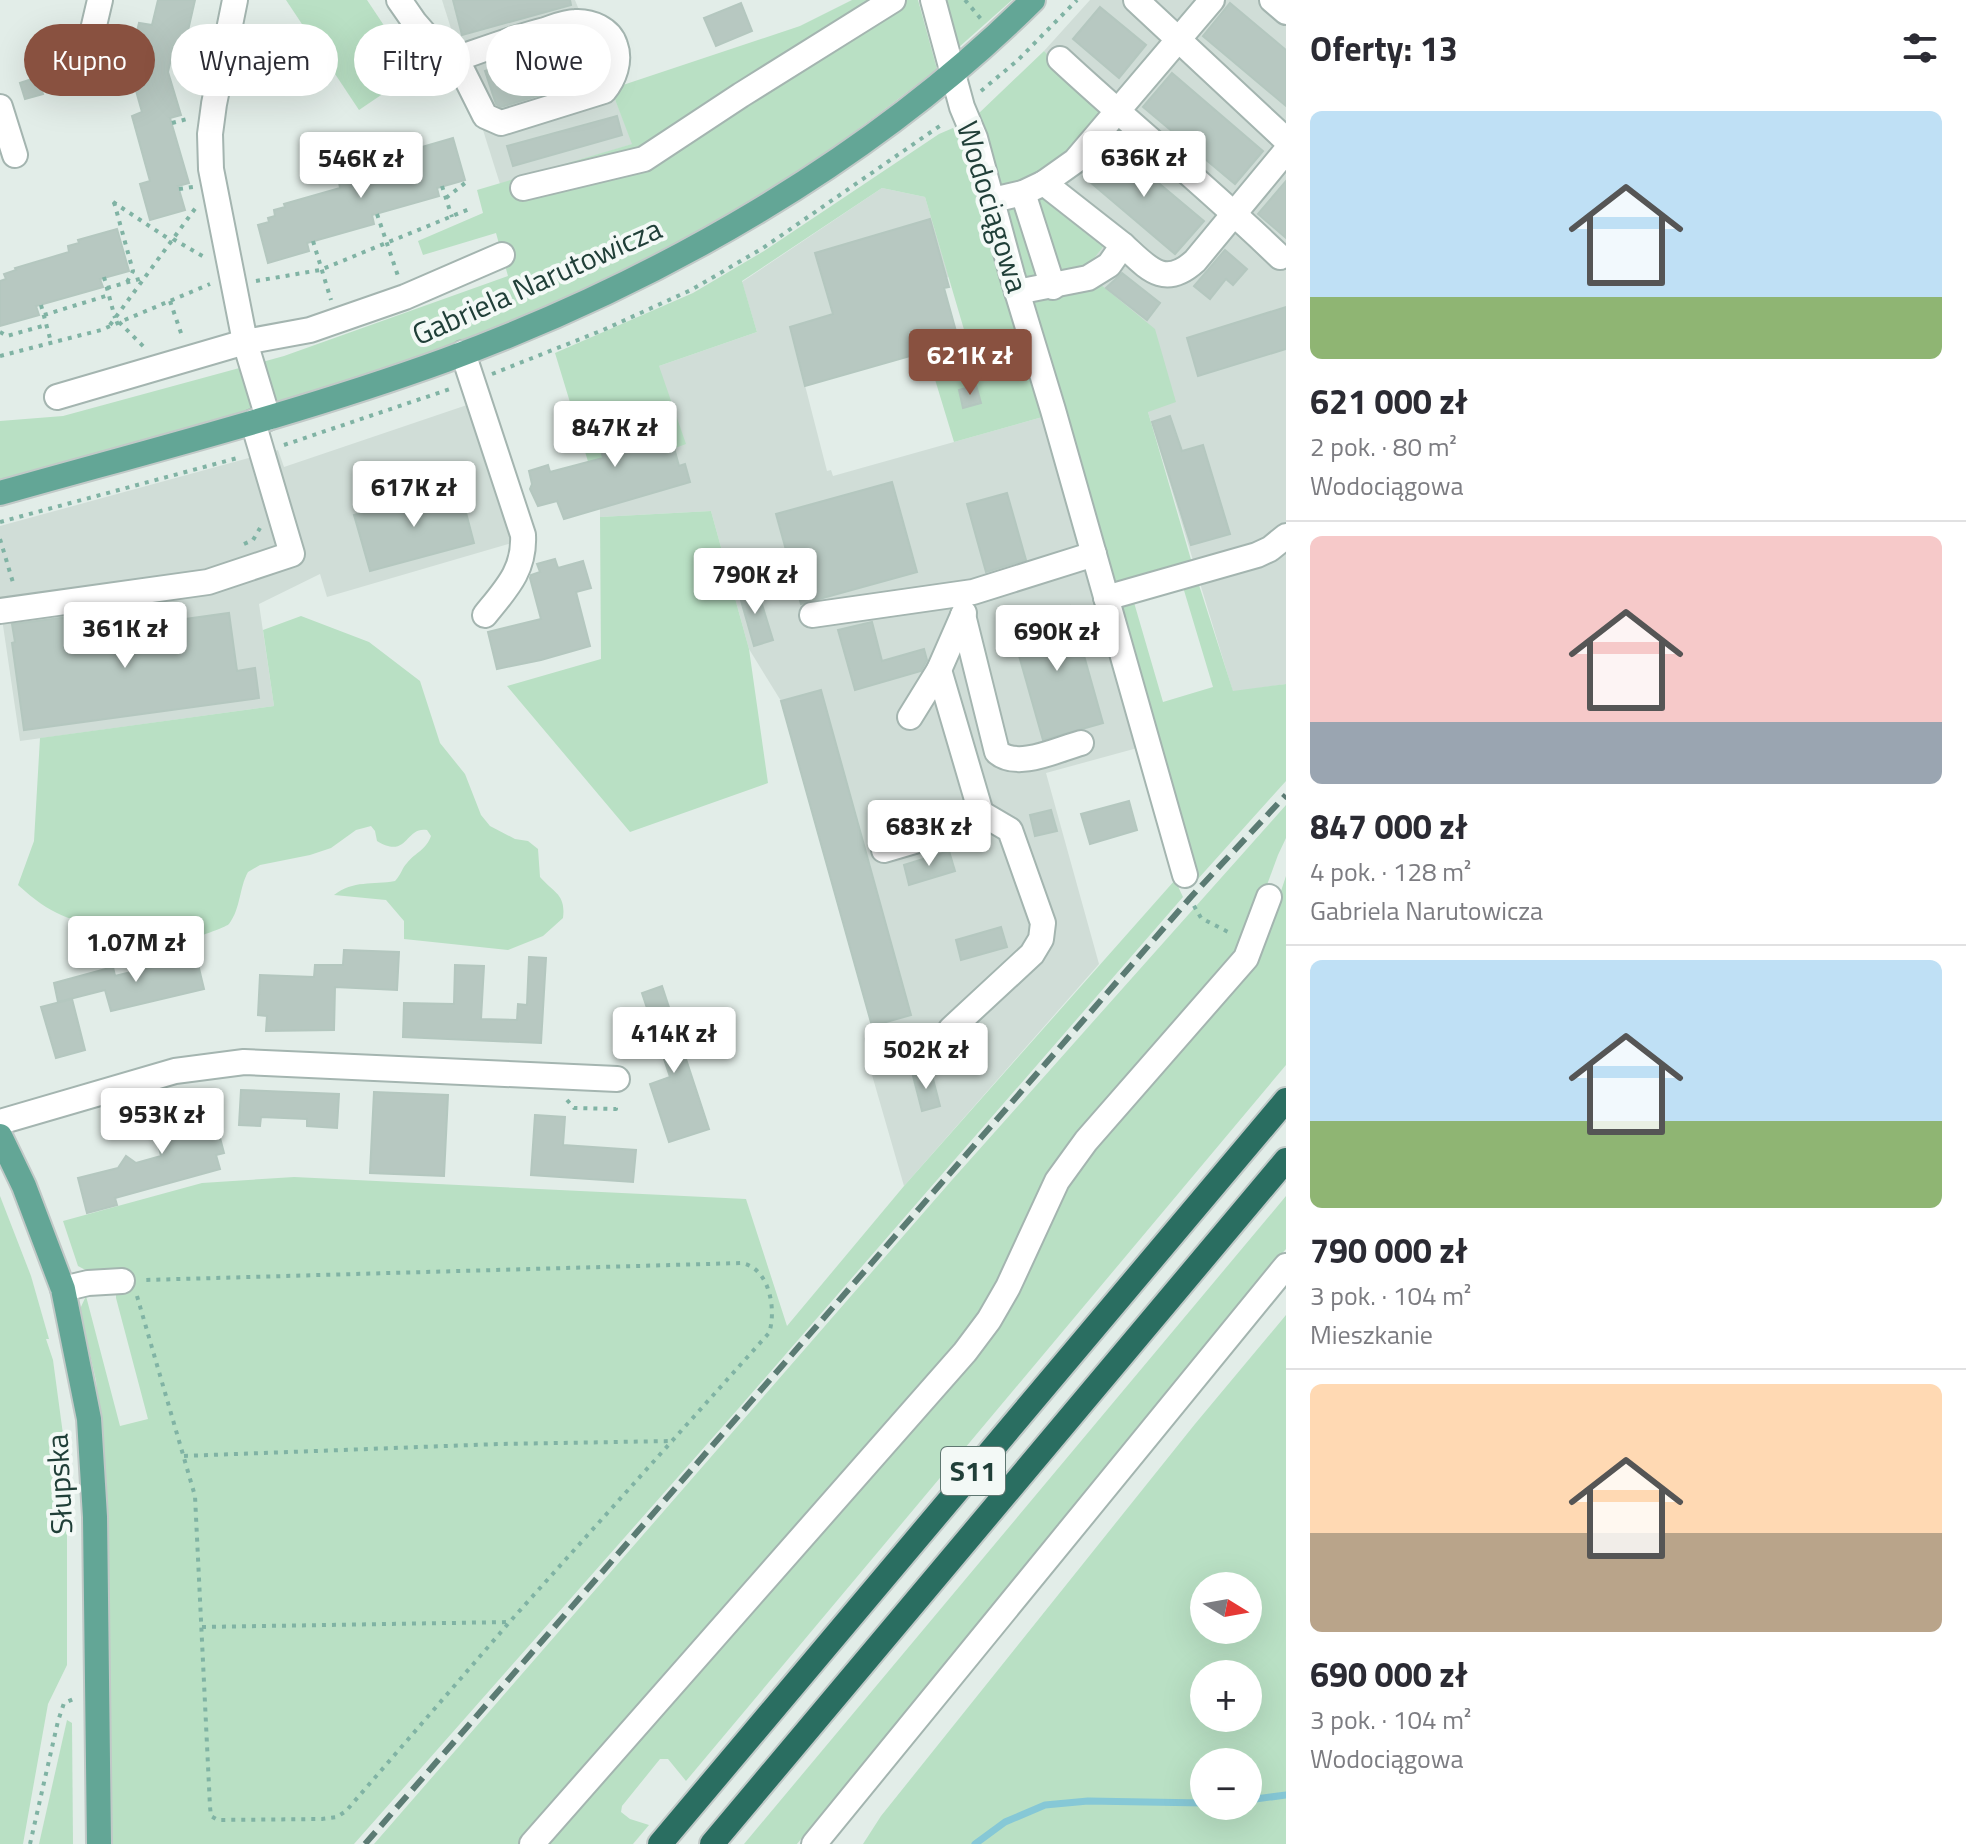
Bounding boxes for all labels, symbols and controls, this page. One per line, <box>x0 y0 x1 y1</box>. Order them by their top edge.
text: Oferty: 13 <box>1310 22 1458 74</box>
chip: Kupno <box>24 24 155 96</box>
chip: Wynajem <box>171 24 338 96</box>
chip: Filtry <box>354 24 470 96</box>
chip: Nowe <box>486 24 611 96</box>
icon: filters <box>1898 26 1942 70</box>
street label: Wodociągowa <box>945 115 1041 298</box>
pin: 636K zł <box>1070 131 1218 199</box>
pin: 546K zł <box>287 132 435 200</box>
text: 636K zł <box>1101 137 1187 176</box>
text: 546K zł <box>318 138 404 177</box>
icon: home <box>1554 163 1698 307</box>
street label: Gabriela Narutowicza <box>404 205 669 357</box>
pin: 621K zł <box>896 329 1044 397</box>
text: 621K zł <box>927 335 1013 374</box>
text: 621 000 zł <box>1310 375 1468 427</box>
pin: 847K zł <box>541 401 689 469</box>
text: 847K zł <box>572 407 658 446</box>
text: 2 pok. · 80 m² <box>1310 427 1457 466</box>
pin: 617K zł <box>340 461 488 529</box>
text: Wodociągowa <box>1310 466 1463 505</box>
text: 617K zł <box>371 467 457 506</box>
pin: 790K zł <box>681 548 829 616</box>
text: 790K zł <box>712 554 798 593</box>
icon: home <box>1554 588 1698 732</box>
pin: 361K zł <box>51 602 199 670</box>
pin: 690K zł <box>983 605 1131 673</box>
text: 361K zł <box>82 608 168 647</box>
text: 690K zł <box>1014 611 1100 650</box>
pin: 683K zł <box>855 800 1003 868</box>
text: 847 000 zł <box>1310 800 1468 852</box>
text: 683K zł <box>886 806 972 845</box>
text: 4 pok. · 128 m² <box>1310 852 1471 891</box>
text: Gabriela Narutowicza <box>1310 891 1543 930</box>
pin: 1.07M zł <box>53 916 219 984</box>
text: 1.07M zł <box>86 922 186 961</box>
pin: 414K zł <box>600 1007 748 1075</box>
icon: home <box>1554 1012 1698 1156</box>
text: 414K zł <box>631 1013 717 1052</box>
pin: 502K zł <box>852 1023 1000 1091</box>
text: 502K zł <box>883 1029 969 1068</box>
pin: 953K zł <box>88 1088 236 1156</box>
text: 953K zł <box>119 1094 205 1133</box>
text: 790 000 zł <box>1310 1224 1468 1276</box>
text: 3 pok. · 104 m² <box>1310 1276 1471 1315</box>
text: Mieszkanie <box>1310 1315 1433 1354</box>
street label: Słupska <box>33 1433 85 1535</box>
icon: home <box>1554 1436 1698 1580</box>
road number: S11 <box>941 1447 1005 1495</box>
north arrow <box>1190 1572 1262 1644</box>
map controls <box>1190 1572 1262 1820</box>
text: 690 000 zł <box>1310 1648 1468 1700</box>
button: + <box>1190 1660 1262 1732</box>
text: 3 pok. · 104 m² <box>1310 1700 1471 1739</box>
text: Wodociągowa <box>1310 1739 1463 1778</box>
button: − <box>1190 1748 1262 1820</box>

